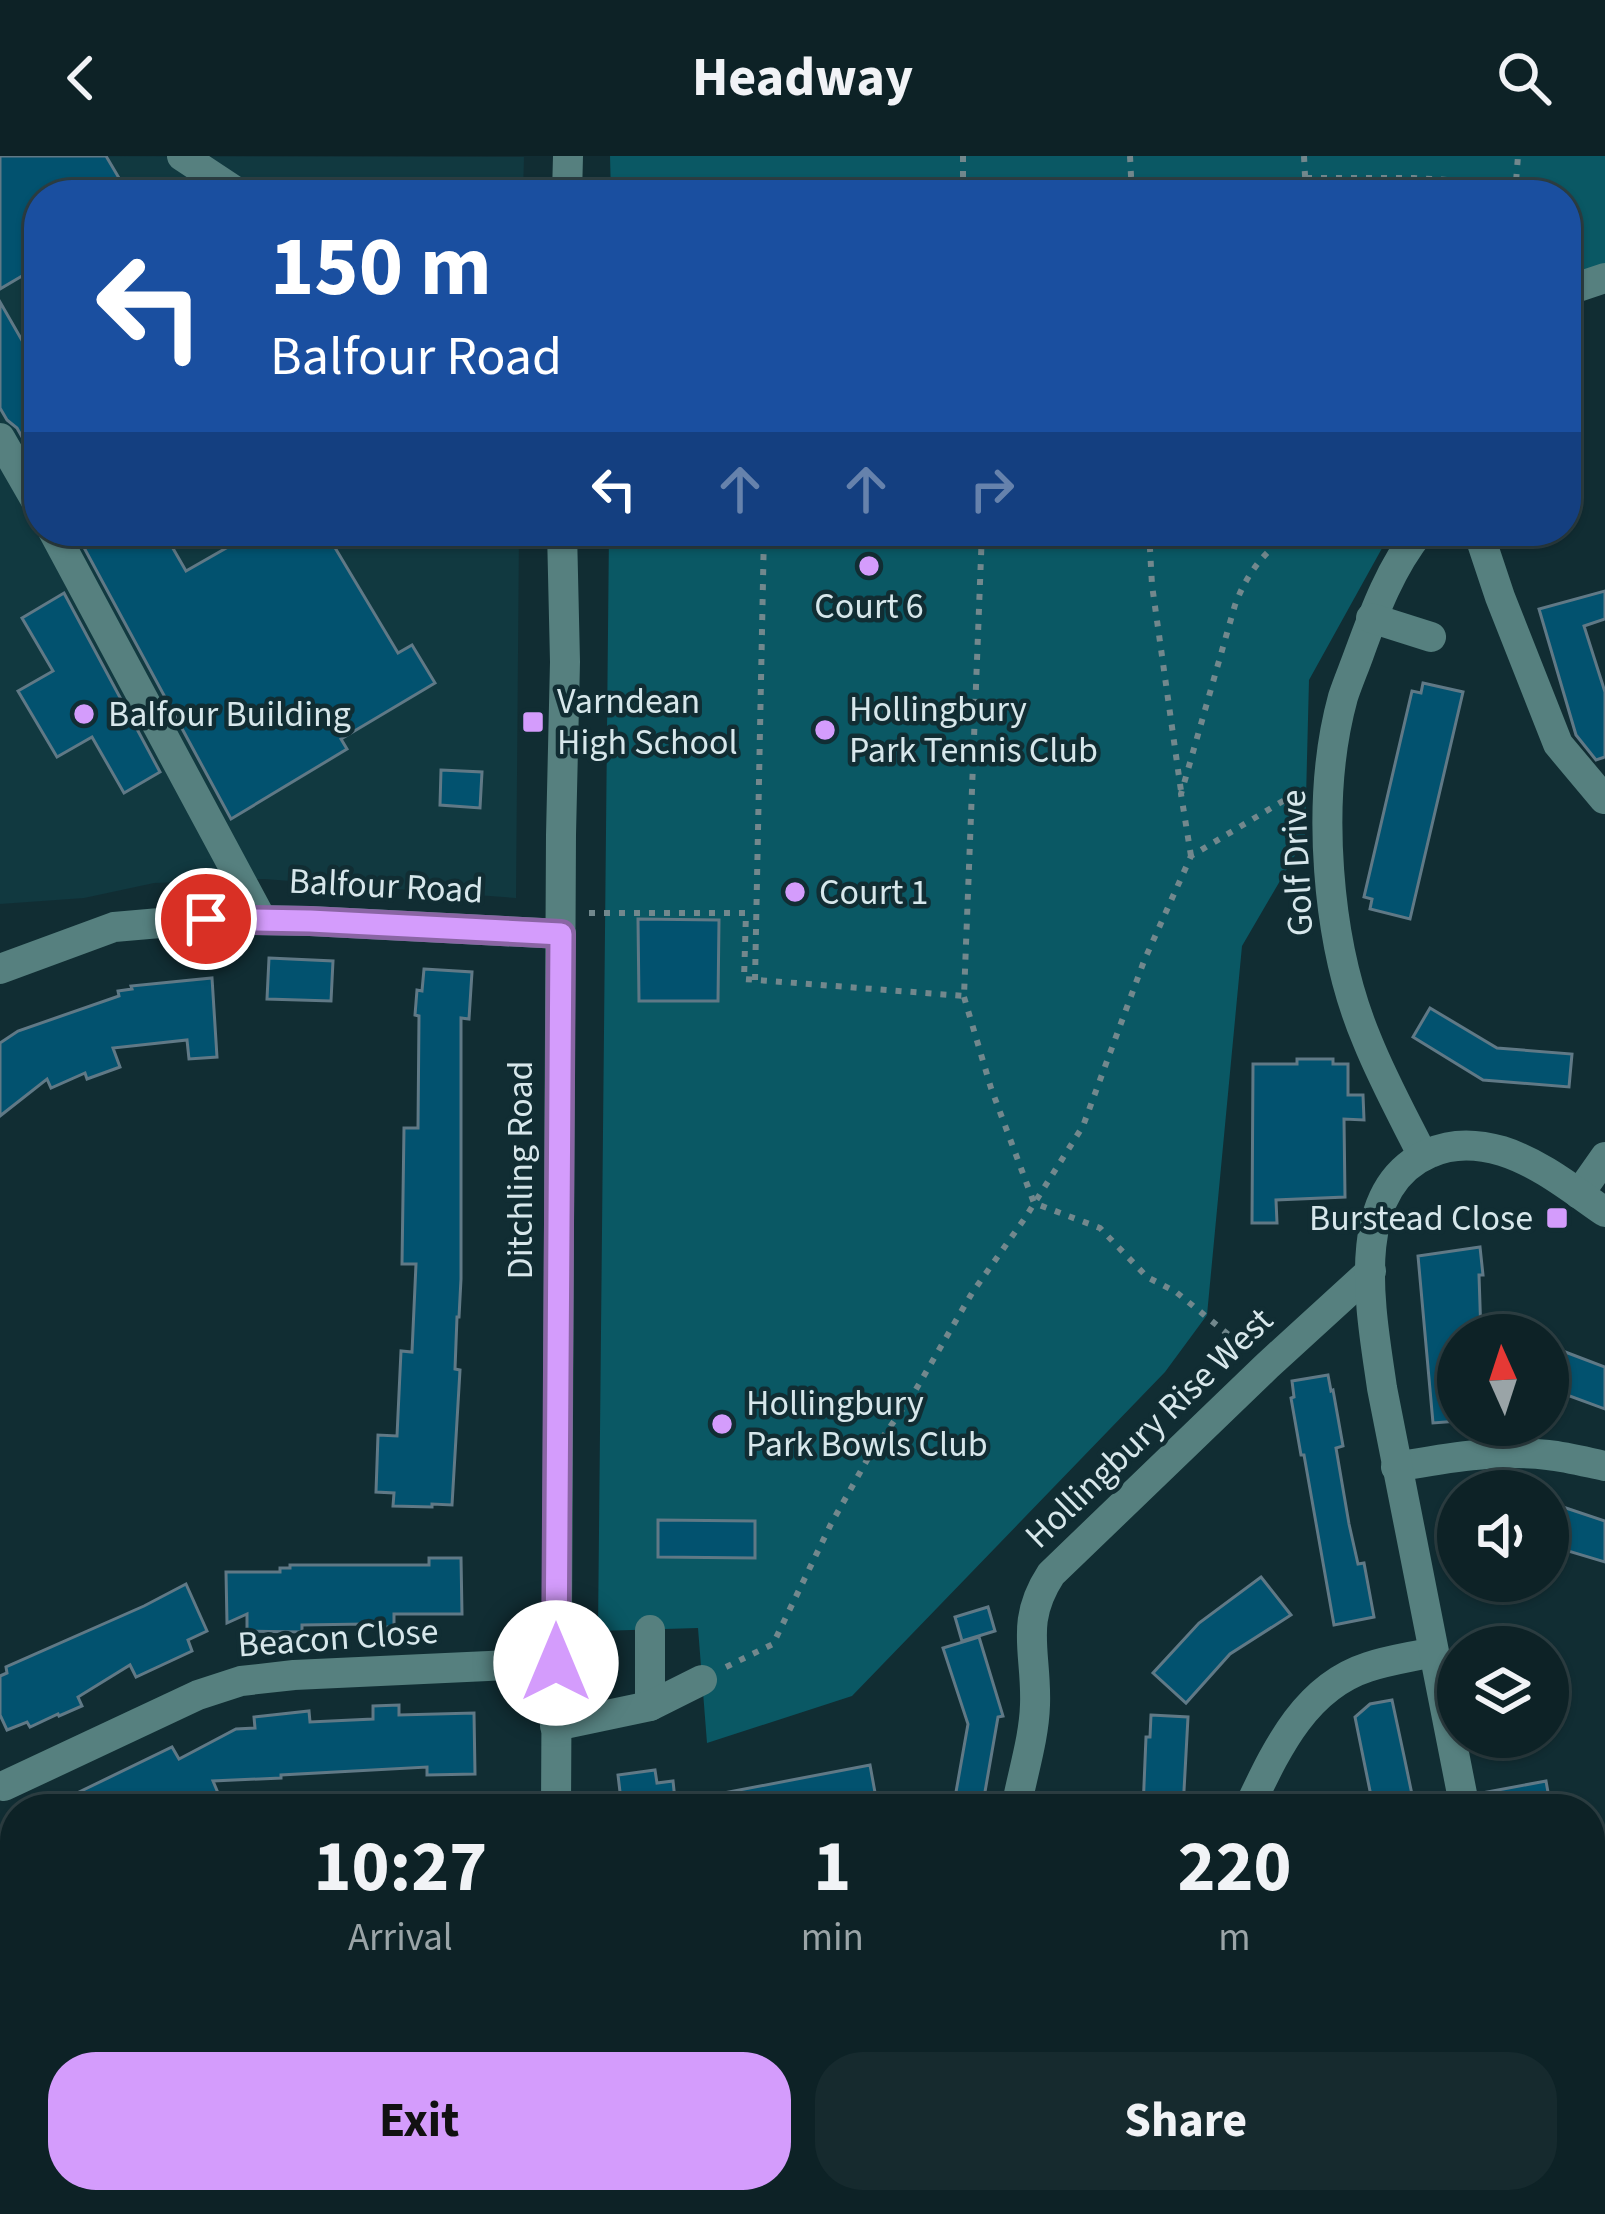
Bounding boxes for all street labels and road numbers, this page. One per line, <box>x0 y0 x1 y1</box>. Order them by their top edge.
street label: Golf Drive <box>1268 788 1326 938</box>
street label: Balfour Road <box>287 855 485 917</box>
street label: Ditchling Road <box>495 1060 546 1280</box>
street label: Hollingbury Rise West <box>1014 1296 1284 1560</box>
street label: Beacon Close <box>236 1606 440 1670</box>

